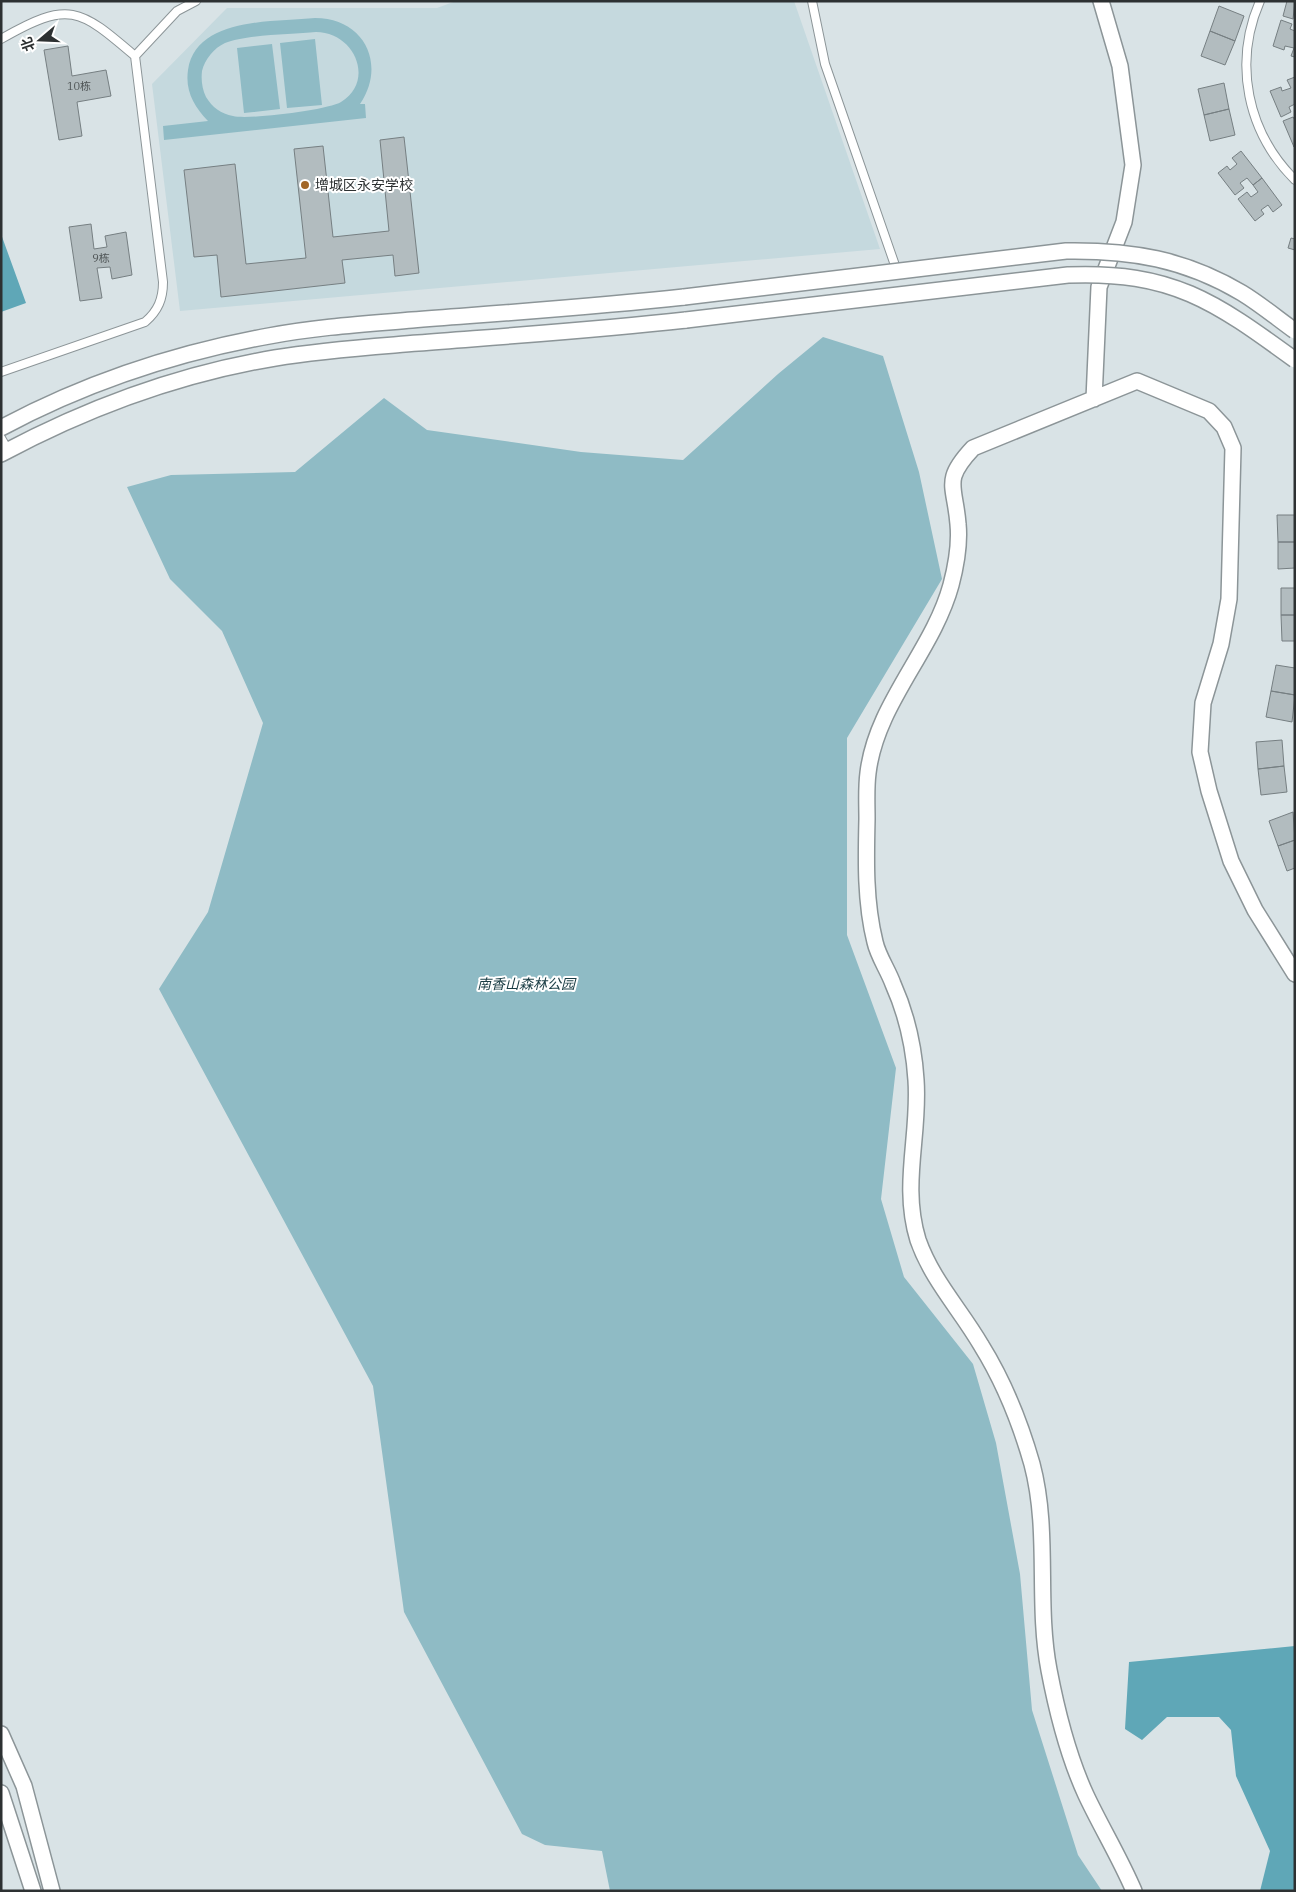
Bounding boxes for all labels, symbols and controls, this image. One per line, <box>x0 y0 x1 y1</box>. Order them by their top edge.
north arrow <box>15 15 65 65</box>
text: 北 <box>17 35 38 54</box>
house number: 10栋 <box>67 79 91 93</box>
place label: 增城区永安学校 <box>315 176 413 194</box>
marker: 增城区永安学校 <box>299 179 311 191</box>
house number: 9栋 <box>92 251 110 265</box>
park label: 南香山森林公园 <box>477 975 577 993</box>

